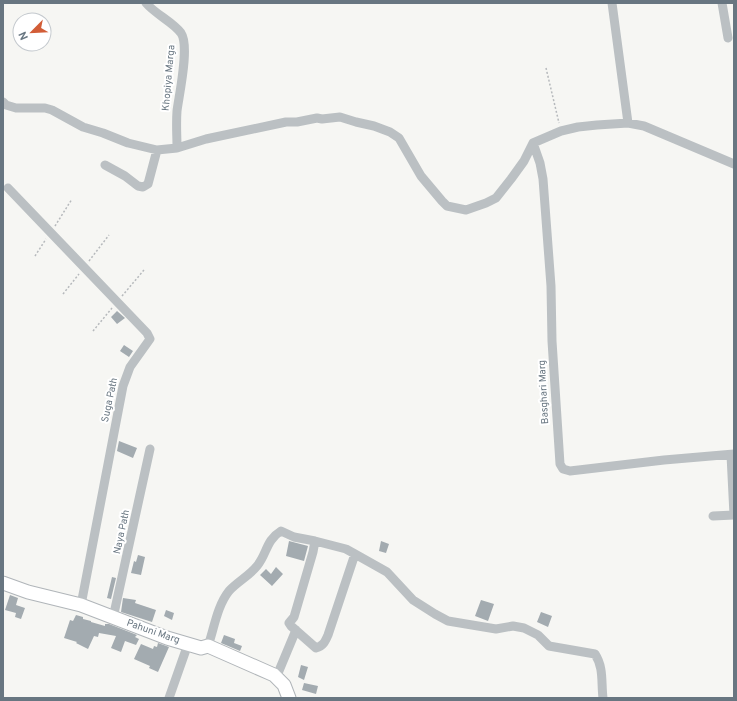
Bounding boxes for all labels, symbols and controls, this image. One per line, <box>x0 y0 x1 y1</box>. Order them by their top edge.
north arrow <box>12 12 52 52</box>
text: N <box>16 29 32 42</box>
street label: Khopiya Marga <box>160 44 178 112</box>
street label: Basghari Marg <box>536 360 552 424</box>
street label: Suga Path <box>99 376 121 424</box>
street label: Naya Path <box>111 509 133 555</box>
street label: Pahuni Marg <box>125 617 181 647</box>

